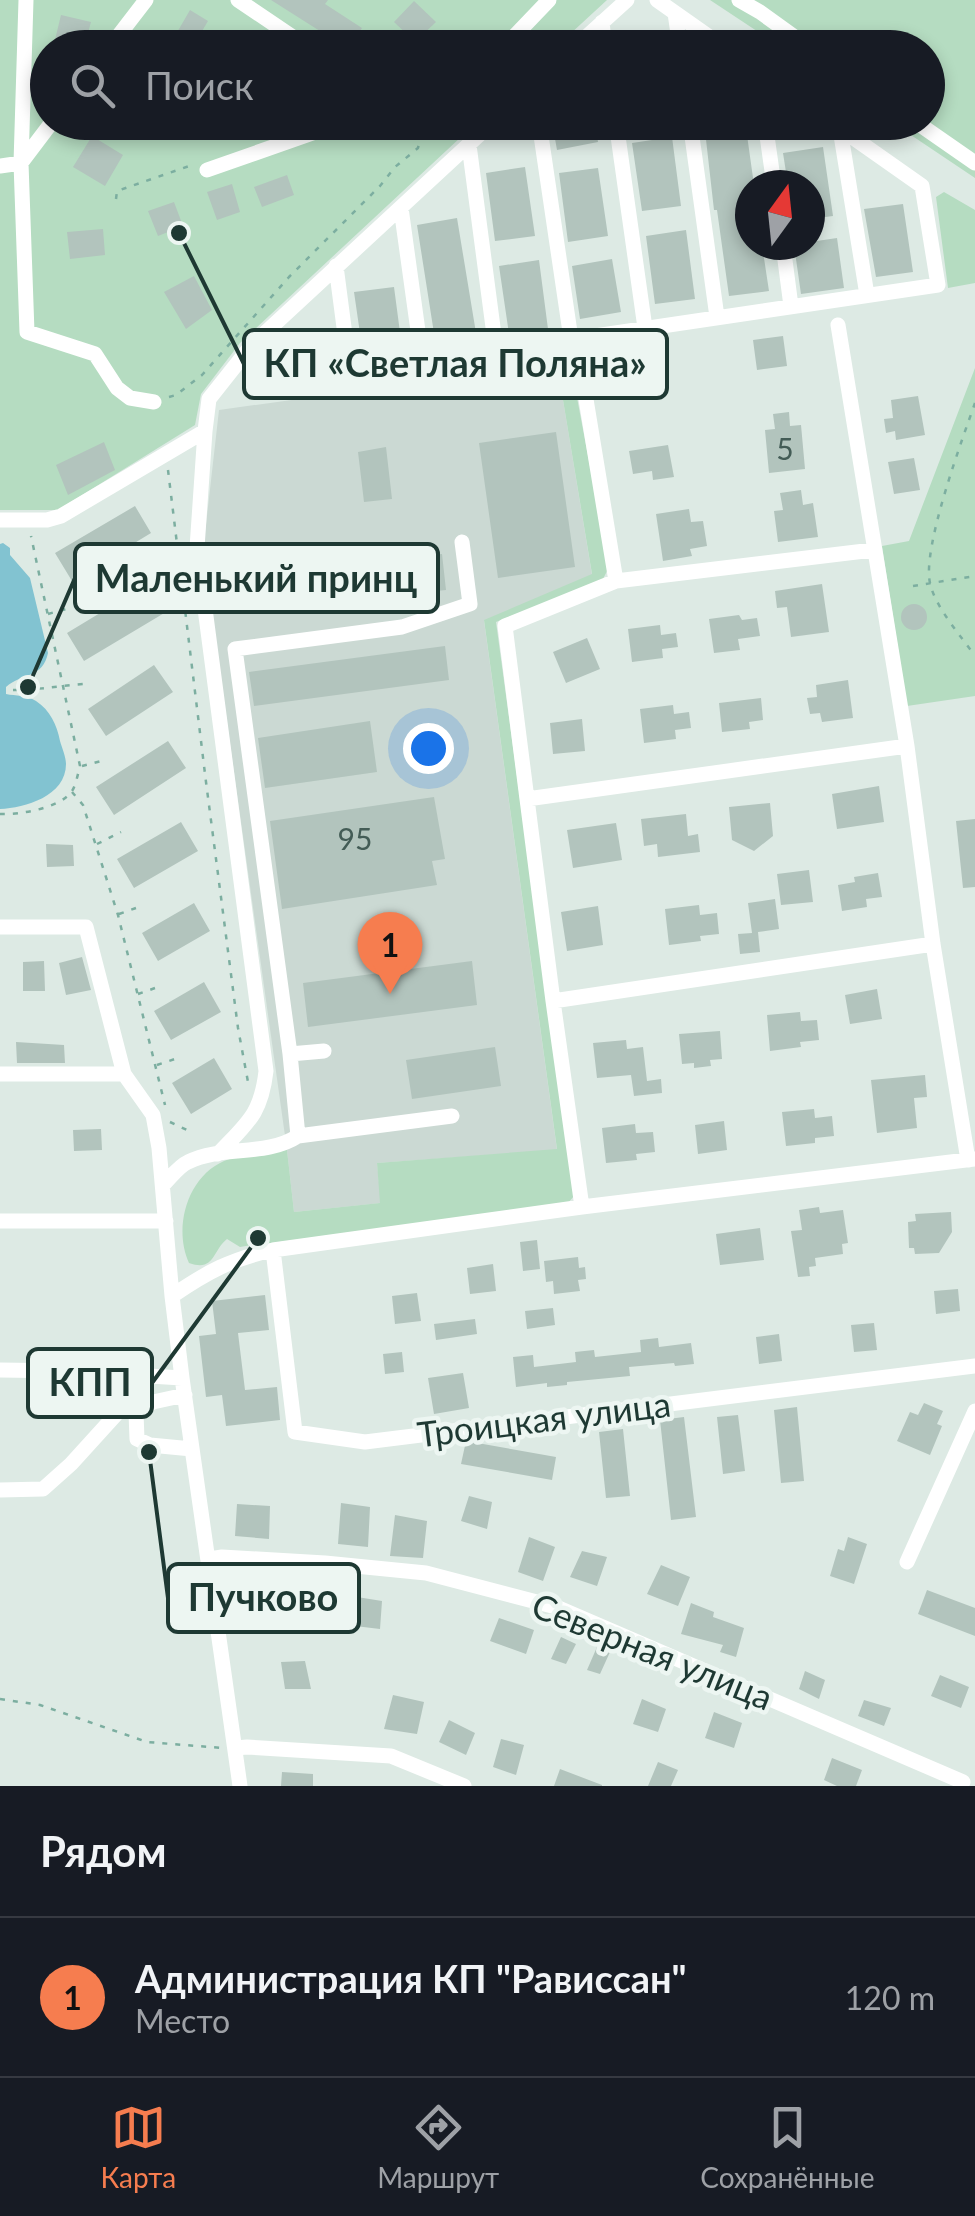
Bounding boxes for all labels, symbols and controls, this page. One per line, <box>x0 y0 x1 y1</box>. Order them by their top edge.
search box <box>30 30 945 140</box>
icon: search <box>65 58 120 113</box>
text: Поиск <box>145 62 254 108</box>
north arrow <box>735 170 825 260</box>
callout: КП «Светлая Поляна» <box>244 330 667 398</box>
text: КП «Светлая Поляна» <box>263 339 647 385</box>
house number: 5 <box>776 430 794 466</box>
callout: Маленький принц <box>75 544 438 612</box>
text: Маленький принц <box>95 554 417 600</box>
your location <box>403 723 454 774</box>
house number: 95 <box>338 820 372 856</box>
pin: 1 <box>358 912 422 994</box>
callout: КПП <box>28 1349 152 1417</box>
text: КПП <box>48 1358 132 1404</box>
street label: Троицкая улица <box>415 1382 673 1454</box>
callout: Пучково <box>168 1564 359 1632</box>
text: Пучково <box>188 1573 338 1619</box>
street label: Северная улица <box>526 1583 779 1718</box>
text: Рядом <box>40 1826 167 1876</box>
text: Администрация КП "Рависсан" <box>135 1955 687 2001</box>
text: 1 <box>63 1978 82 2017</box>
text: 120 m <box>845 1978 935 2017</box>
text: Место <box>135 2001 230 2040</box>
tab: Карта <box>100 2100 176 2194</box>
tab: Маршрут <box>377 2100 499 2194</box>
tab: Сохранённые <box>700 2100 875 2194</box>

